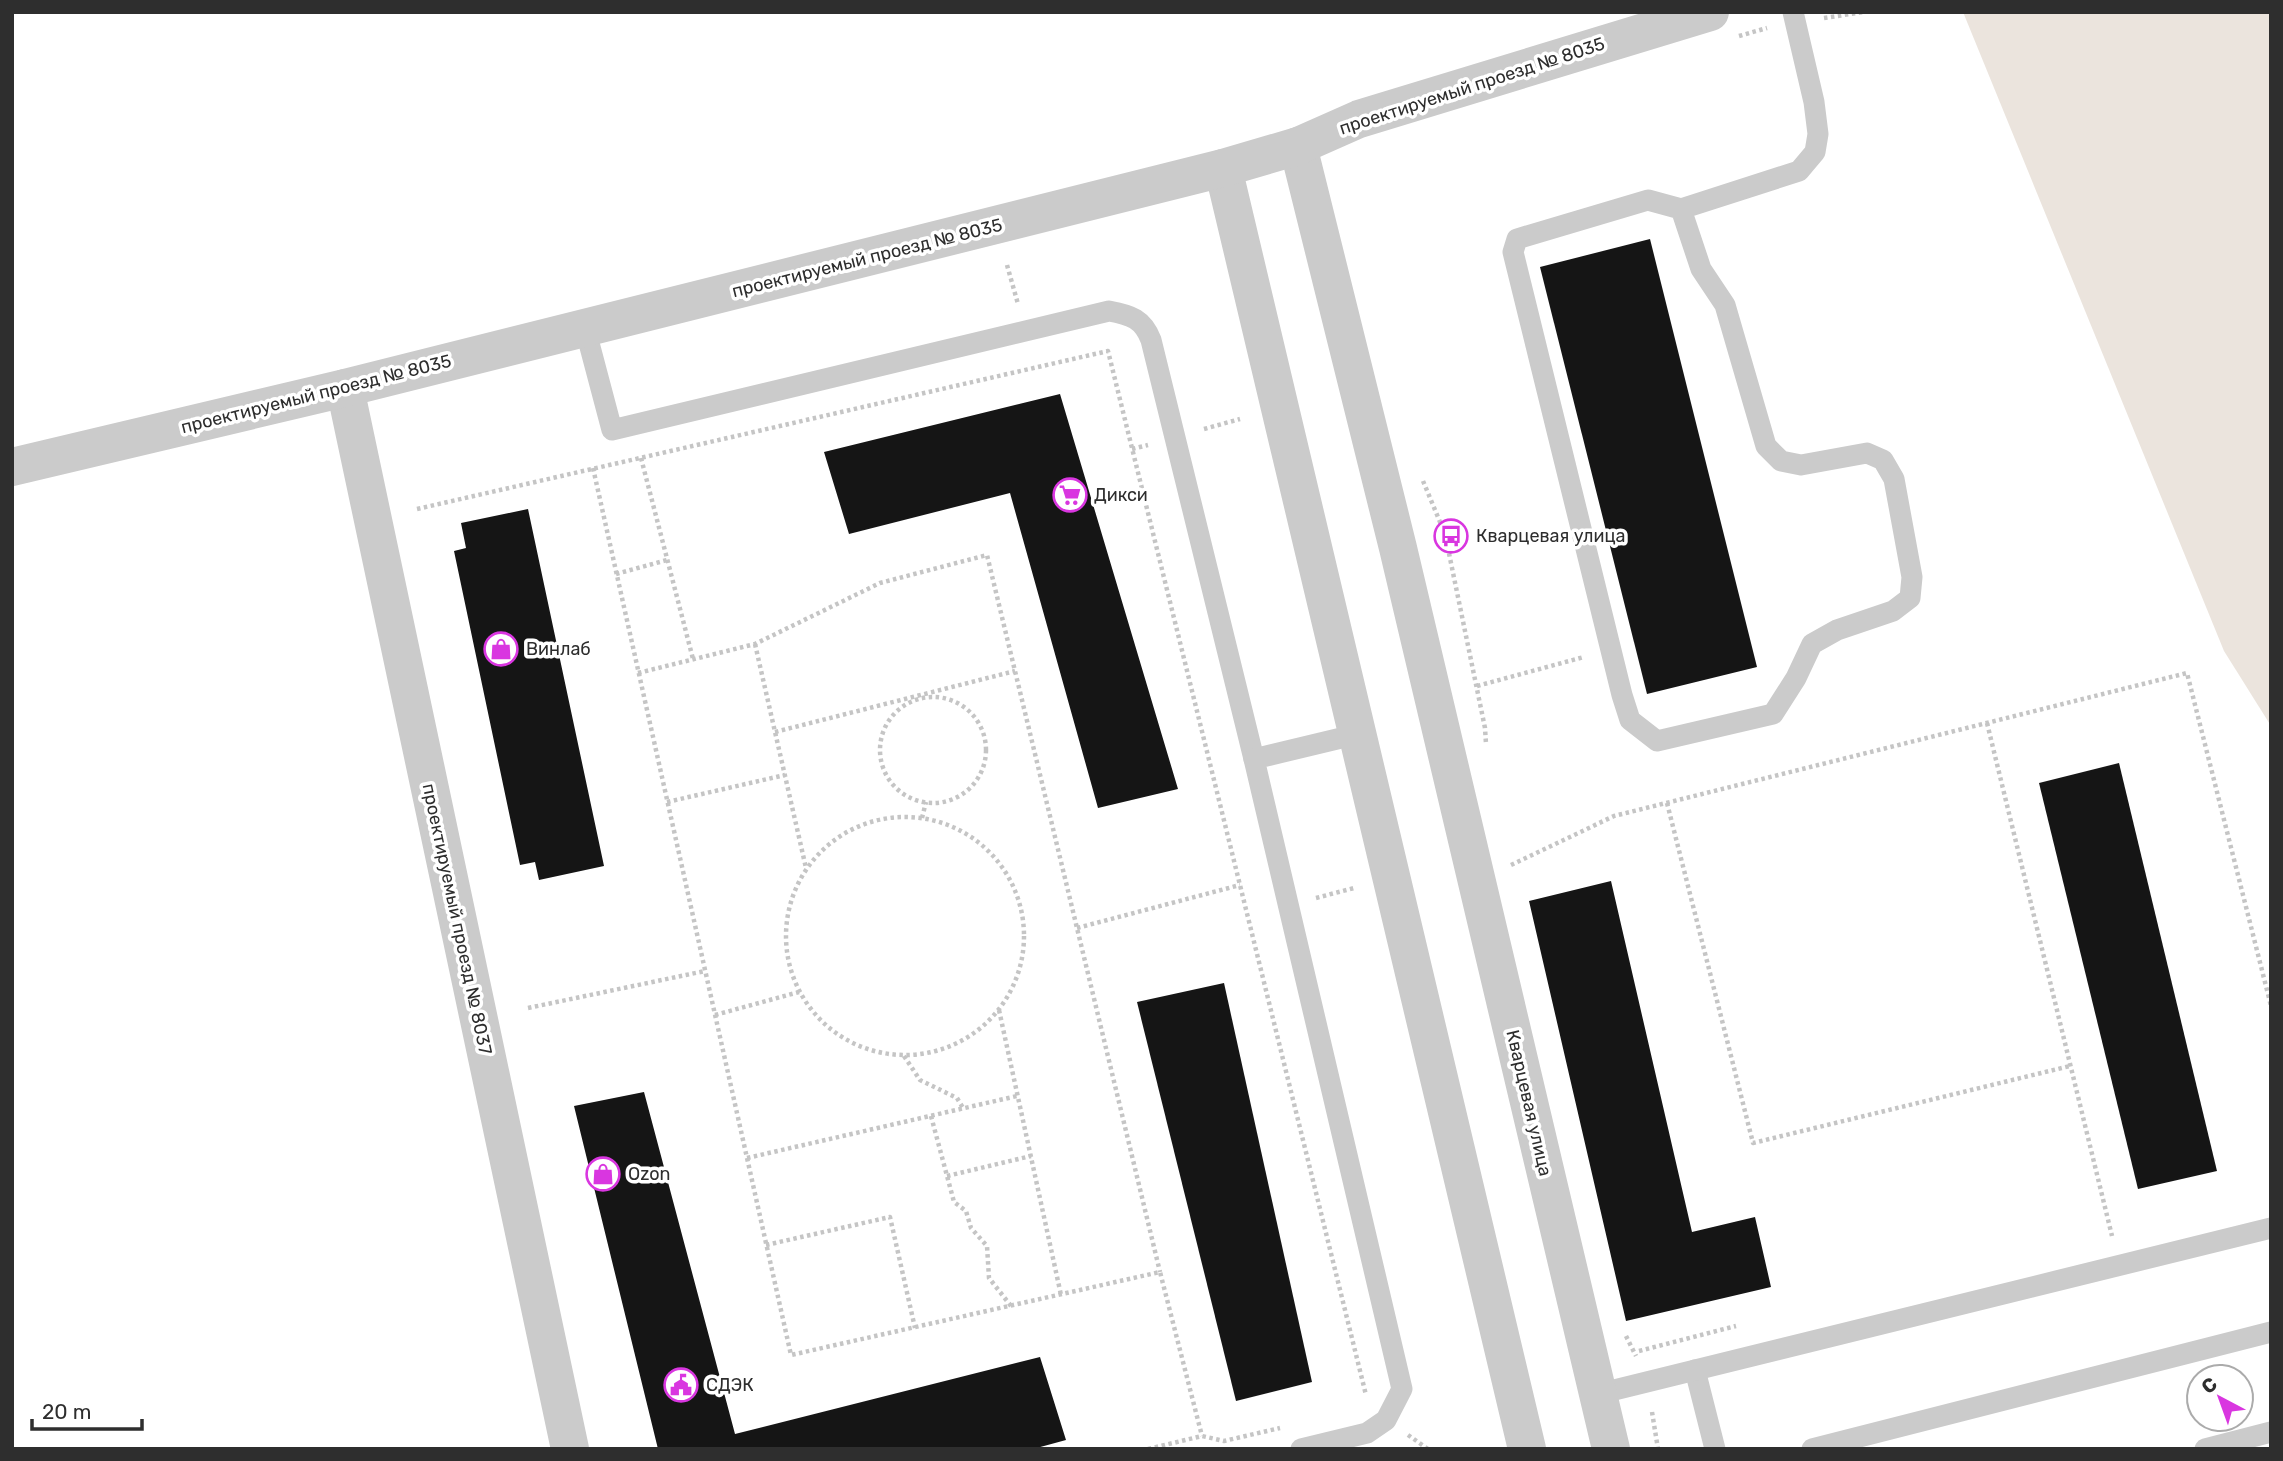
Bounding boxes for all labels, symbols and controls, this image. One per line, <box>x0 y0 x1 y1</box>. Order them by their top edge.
street label: проектируемый проезд № 8035 <box>1336 33 1608 139</box>
street label: проектируемый проезд № 8035 <box>730 214 1004 302</box>
street label: проектируемый проезд № 8035 <box>179 350 453 438</box>
supermarket icon: Дикси <box>1051 476 1089 514</box>
place label: Дикси <box>1094 484 1148 506</box>
bus stop icon: Кварцевая улица <box>1432 517 1470 555</box>
place label: Кварцевая улица <box>1476 525 1626 547</box>
shop icon: Винлаб <box>482 630 520 668</box>
place label: Винлаб <box>526 638 591 660</box>
street label: проектируемый проезд № 8037 <box>418 782 496 1056</box>
street label: Кварцевая улица <box>1501 1028 1557 1178</box>
shop icon: Ozon <box>584 1155 622 1193</box>
place label: Ozon <box>628 1163 670 1185</box>
north arrow <box>2185 1363 2255 1433</box>
public building icon: СДЭК <box>662 1366 700 1404</box>
text: С <box>2197 1372 2222 1399</box>
place label: СДЭК <box>706 1374 754 1396</box>
scale bar <box>32 1388 142 1432</box>
text: 20 m <box>42 1399 91 1424</box>

